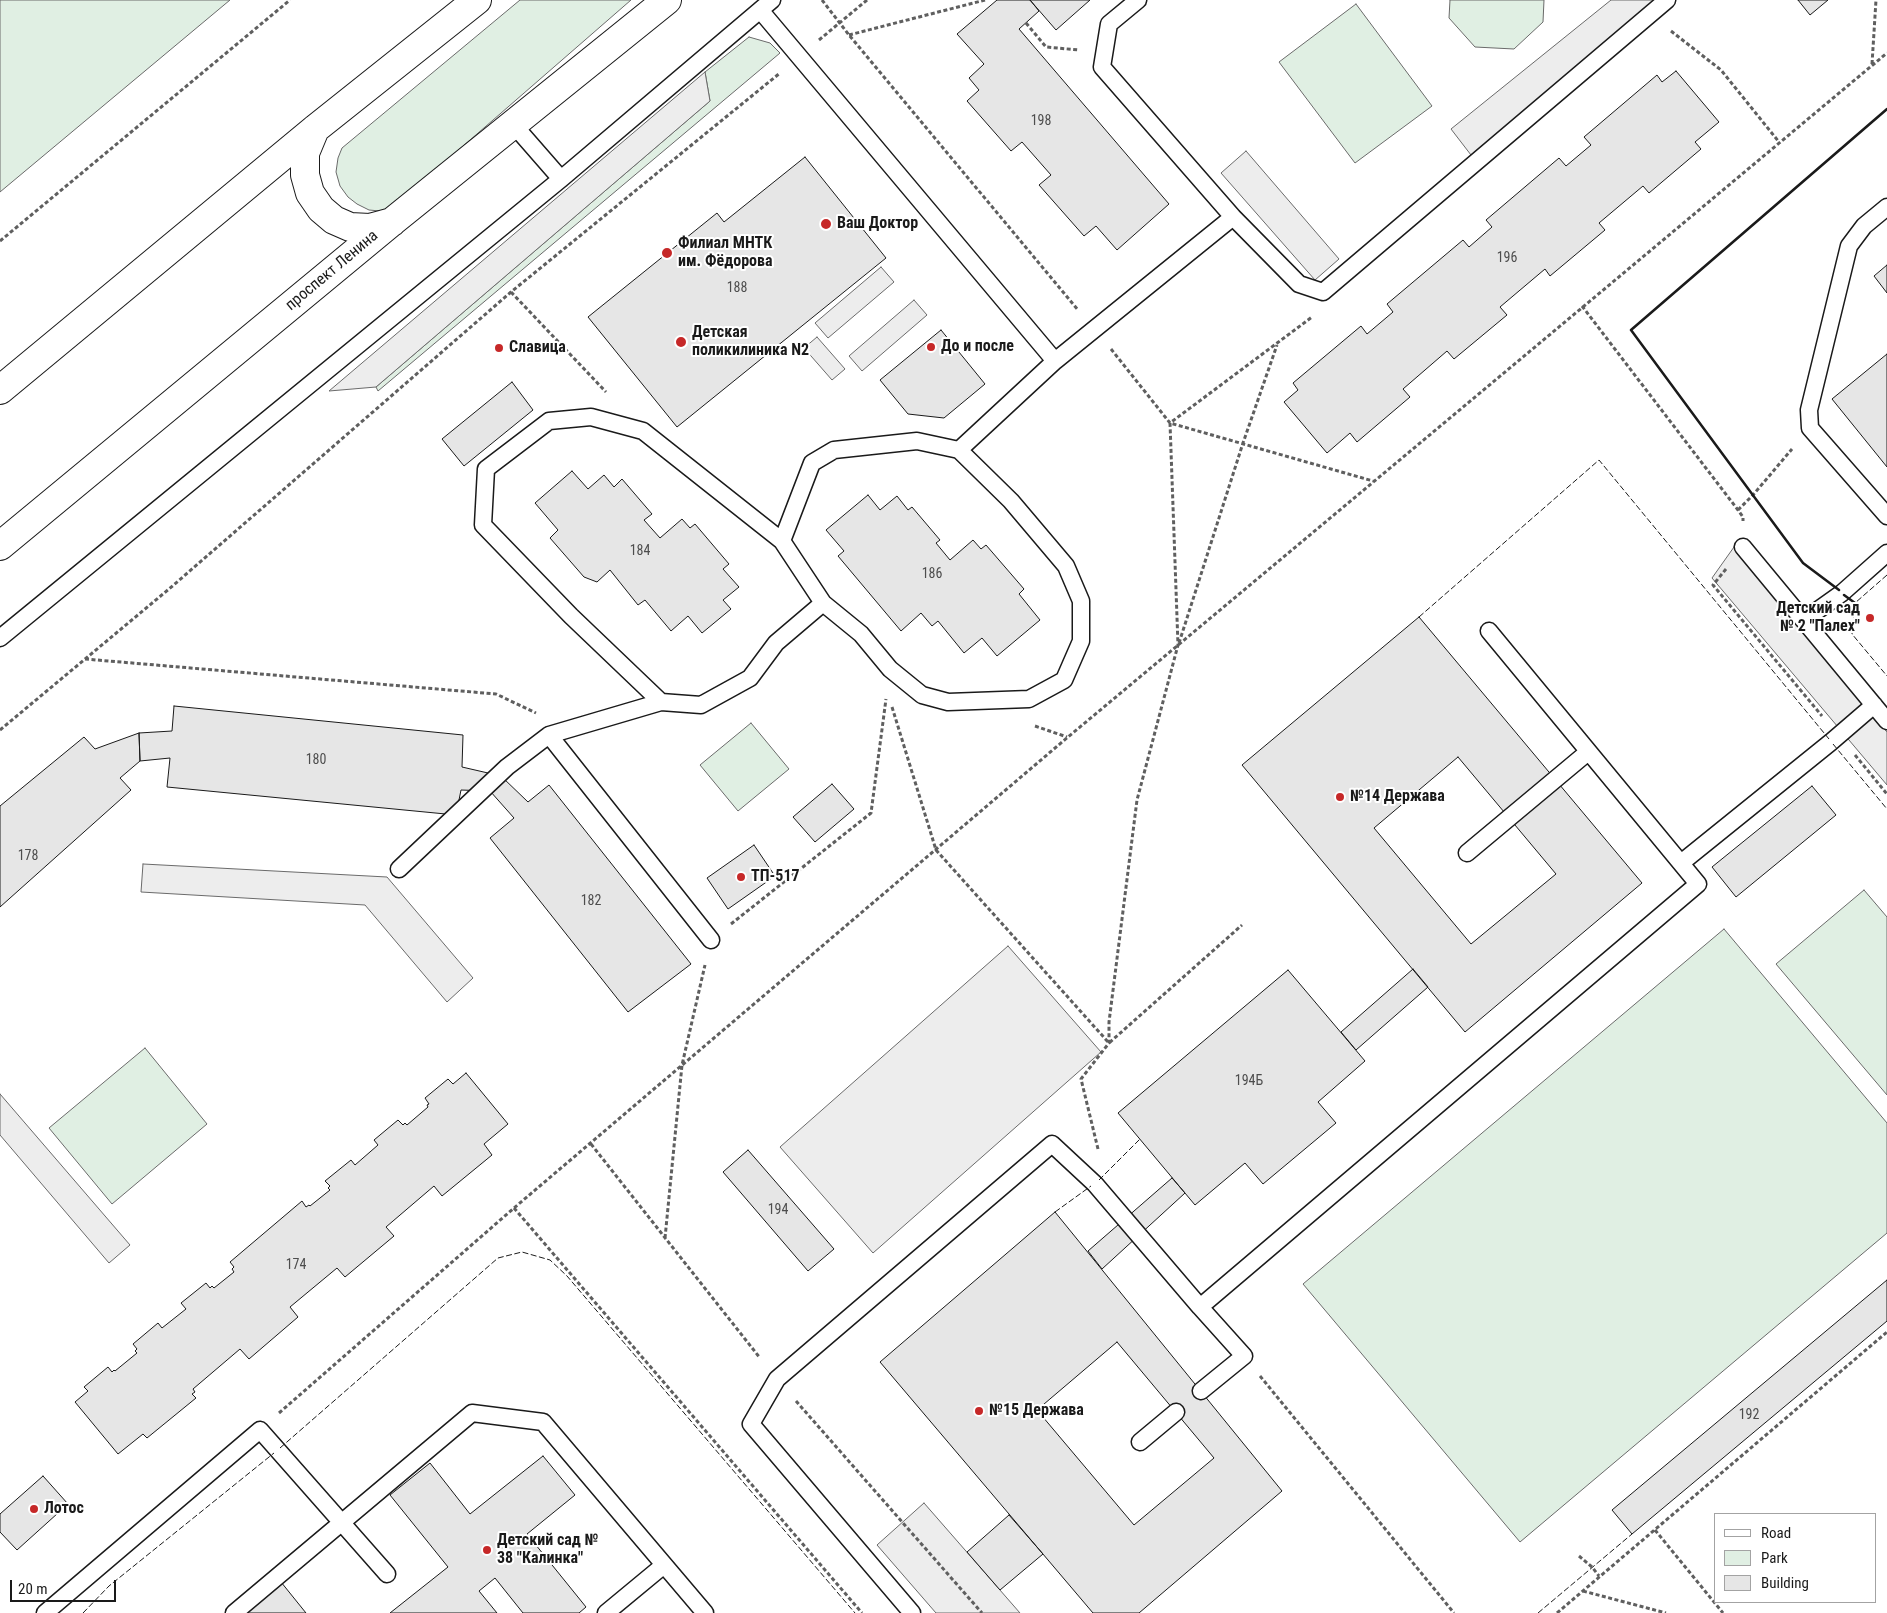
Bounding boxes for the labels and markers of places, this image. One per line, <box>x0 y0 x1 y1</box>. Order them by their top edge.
place label: Ваш Доктор <box>837 214 918 234</box>
marker: Ваш Доктор <box>819 217 833 231</box>
place label: Филиал МНТК им. Фёдорова <box>678 234 773 272</box>
marker: Филиал МНТК им. Фёдорова <box>660 246 674 260</box>
place label: Детская поликилиника N2 <box>692 323 809 361</box>
marker: Детская поликилиника N2 <box>674 335 688 349</box>
place label: До и после <box>941 337 1014 357</box>
place label: Славица <box>509 338 566 358</box>
marker: До и после <box>925 341 937 353</box>
marker: Славица <box>493 342 505 354</box>
place label: Детский сад № 2 "Палех" <box>1776 599 1860 637</box>
marker: Детский сад № 2 "Палех" <box>1864 612 1876 624</box>
place label: №14 Держава <box>1350 787 1445 807</box>
marker: №14 Держава <box>1334 791 1346 803</box>
place label: ТП-517 <box>751 867 800 887</box>
marker: ТП-517 <box>735 871 747 883</box>
place label: №15 Держава <box>989 1401 1084 1421</box>
marker: №15 Держава <box>973 1405 985 1417</box>
place label: Лотос <box>44 1499 84 1519</box>
marker: Лотос <box>28 1503 40 1515</box>
place label: Детский сад № 38 "Калинка" <box>497 1531 598 1569</box>
marker: Детский сад № 38 "Калинка" <box>481 1544 493 1556</box>

